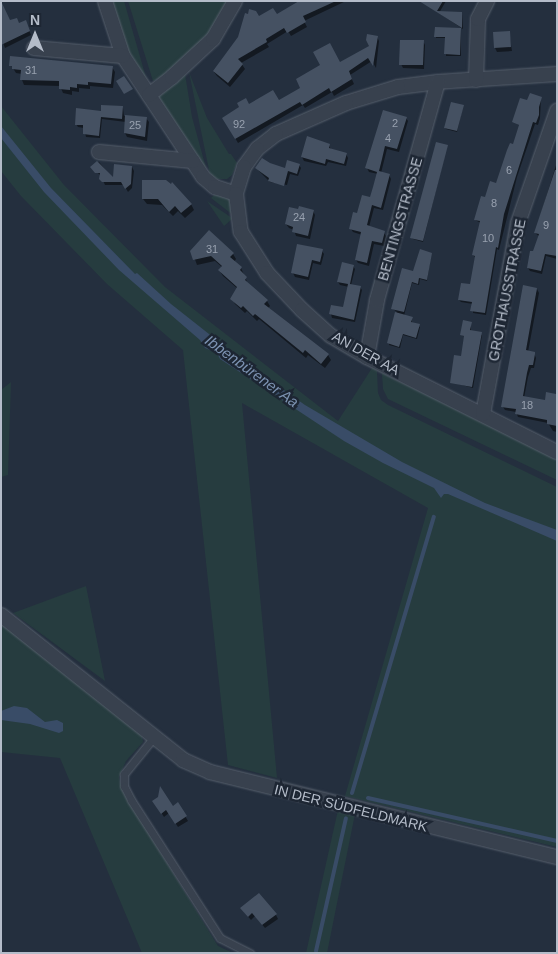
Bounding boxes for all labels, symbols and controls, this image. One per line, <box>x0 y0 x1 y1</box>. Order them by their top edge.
north arrow <box>10 10 60 60</box>
text: N <box>30 12 40 28</box>
house number: 31 <box>25 63 37 77</box>
house number: 2 <box>392 116 398 130</box>
house number: 92 <box>233 117 245 131</box>
house number: 25 <box>129 118 141 132</box>
house number: 4 <box>385 131 391 145</box>
street label: BENTINGSTRASSE <box>374 155 426 283</box>
house number: 6 <box>506 163 512 177</box>
house number: 8 <box>491 196 497 210</box>
house number: 24 <box>293 210 305 224</box>
street label: GROTHAUSSTRASSE <box>485 217 529 363</box>
house number: 9 <box>543 218 549 232</box>
house number: 10 <box>482 231 494 245</box>
house number: 31 <box>206 242 218 256</box>
street label: AN DER AA <box>329 327 403 379</box>
water label: Ibbenbürener Aa <box>202 331 302 411</box>
house number: 18 <box>521 398 533 412</box>
street label: IN DER SÜDFELDMARK <box>273 781 429 835</box>

